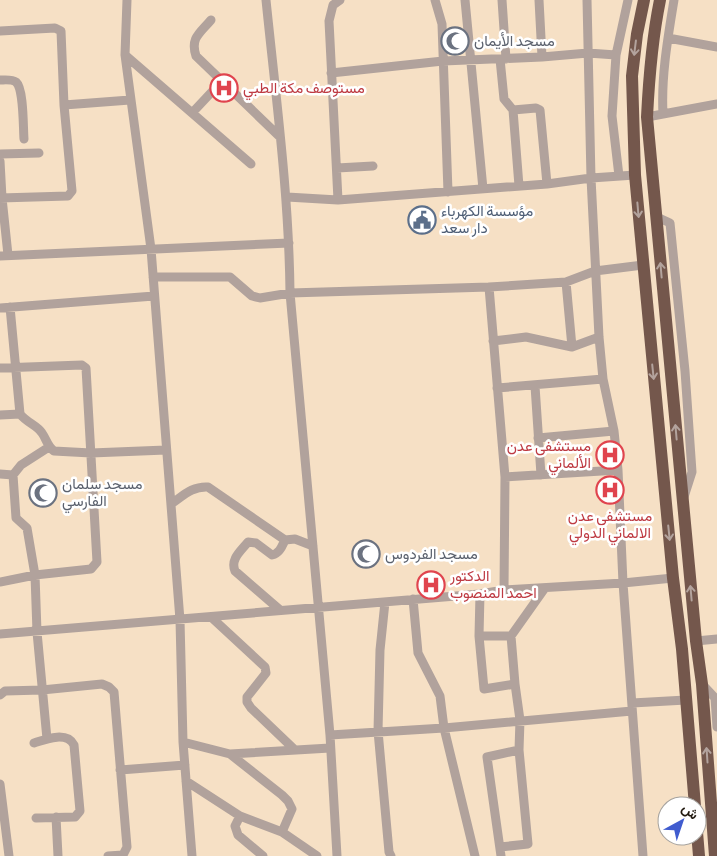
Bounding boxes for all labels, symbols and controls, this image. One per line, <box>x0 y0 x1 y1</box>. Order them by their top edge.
mosque icon: مسجد الأيمان <box>440 26 470 56</box>
place label: مسجد الأيمان <box>474 32 555 50</box>
one-way arrow <box>630 40 640 56</box>
hospital icon: مستوصف مكة الطبي <box>209 73 239 103</box>
place label: مستوصف مكة الطبي <box>243 81 365 101</box>
one-way arrow <box>633 202 643 218</box>
place label: مؤسسة الكهرباء دار سعد <box>441 204 533 237</box>
public building icon: مؤسسة الكهرباء دار سعد <box>407 205 437 235</box>
one-way arrow <box>657 262 666 278</box>
one-way arrow <box>648 363 658 379</box>
one-way arrow <box>671 424 681 440</box>
place label: مستشفى عدن الألماني <box>507 439 591 476</box>
hospital icon: مستشفى عدن الألماني <box>595 440 625 470</box>
hospital icon: مستشفى عدن الالماني الدولي <box>595 475 625 505</box>
place label: مسجد سلمان الفارسي <box>62 477 143 514</box>
mosque icon: مسجد سلمان الفارسي <box>28 478 58 508</box>
place label: مستشفى عدن الالماني الدولي <box>568 509 652 546</box>
one-way arrow <box>664 525 674 541</box>
mosque icon: مسجد الفردوس <box>351 539 381 569</box>
place label: مسجد الفردوس <box>385 547 478 564</box>
place label: الدكتور احمد المنصوب <box>449 569 537 602</box>
hospital icon: الدكتور احمد المنصوب <box>416 570 446 600</box>
one-way arrow <box>686 586 696 602</box>
one-way arrow <box>702 747 712 763</box>
north arrow <box>657 796 707 846</box>
text: ش <box>678 801 701 823</box>

